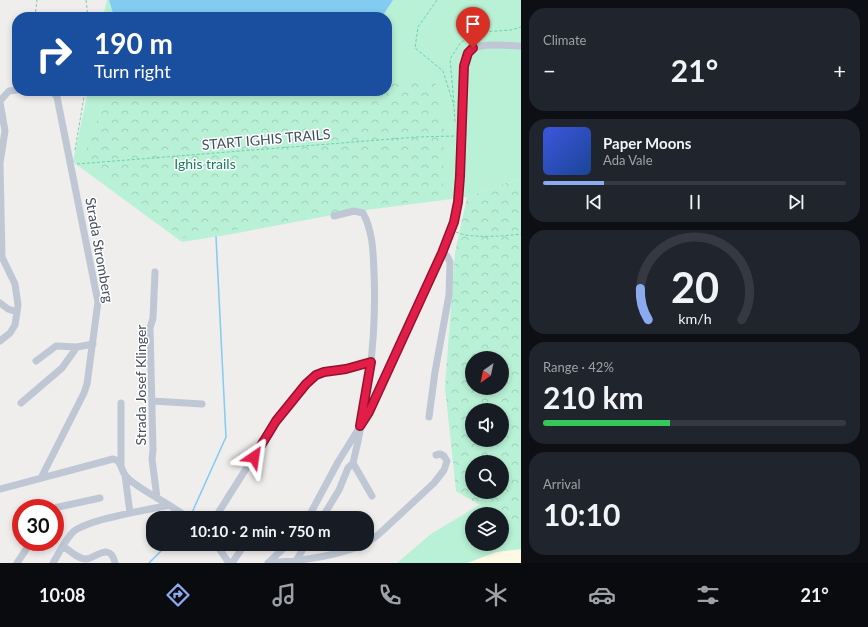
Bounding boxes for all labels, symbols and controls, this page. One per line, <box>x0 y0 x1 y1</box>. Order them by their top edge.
pin <box>456 7.0 490 48</box>
icon: arrive <box>462 13 484 35</box>
text: 190 m <box>94 26 173 60</box>
icon: right <box>28 28 80 80</box>
text: Climate <box>543 32 586 48</box>
text: 21° <box>671 52 718 88</box>
text: − <box>543 57 556 84</box>
text: + <box>833 57 846 84</box>
text: Turn right <box>94 60 171 82</box>
street label: START IGHIS TRAILS <box>201 125 331 153</box>
text: Paper Moons <box>603 134 691 152</box>
text: Ada Vale <box>603 152 653 168</box>
park label: Ighis trails <box>174 155 236 172</box>
icon: previous <box>583 191 605 213</box>
icon: pause <box>684 191 706 213</box>
icon: next <box>785 191 807 213</box>
street label: Strada Stromberg <box>82 196 118 304</box>
text: 20 <box>670 261 719 311</box>
text: km/h <box>678 309 711 326</box>
street label: Strada Josef Klinger <box>132 325 149 445</box>
north arrow <box>465 351 509 395</box>
map controls <box>465 351 509 551</box>
text: Range · 42% <box>543 359 614 375</box>
text: 210 km <box>543 379 644 415</box>
button: sound <box>465 403 509 447</box>
position arrow <box>233 436 275 478</box>
button: search <box>465 455 509 499</box>
text: Arrival <box>543 476 580 492</box>
text: 10:10 <box>543 496 620 532</box>
speed limit sign: 30 <box>12 499 64 551</box>
button: layers <box>465 507 509 551</box>
text: 10:10 · 2 min · 750 m <box>190 522 330 540</box>
icon: directions <box>164 581 192 609</box>
icon: music <box>270 581 298 609</box>
icon: phone <box>376 581 404 609</box>
icon: climate <box>482 581 510 609</box>
icon: car <box>588 581 616 609</box>
icon: filters <box>694 581 722 609</box>
text: 10:08 <box>39 584 85 606</box>
text: 21° <box>800 584 829 606</box>

